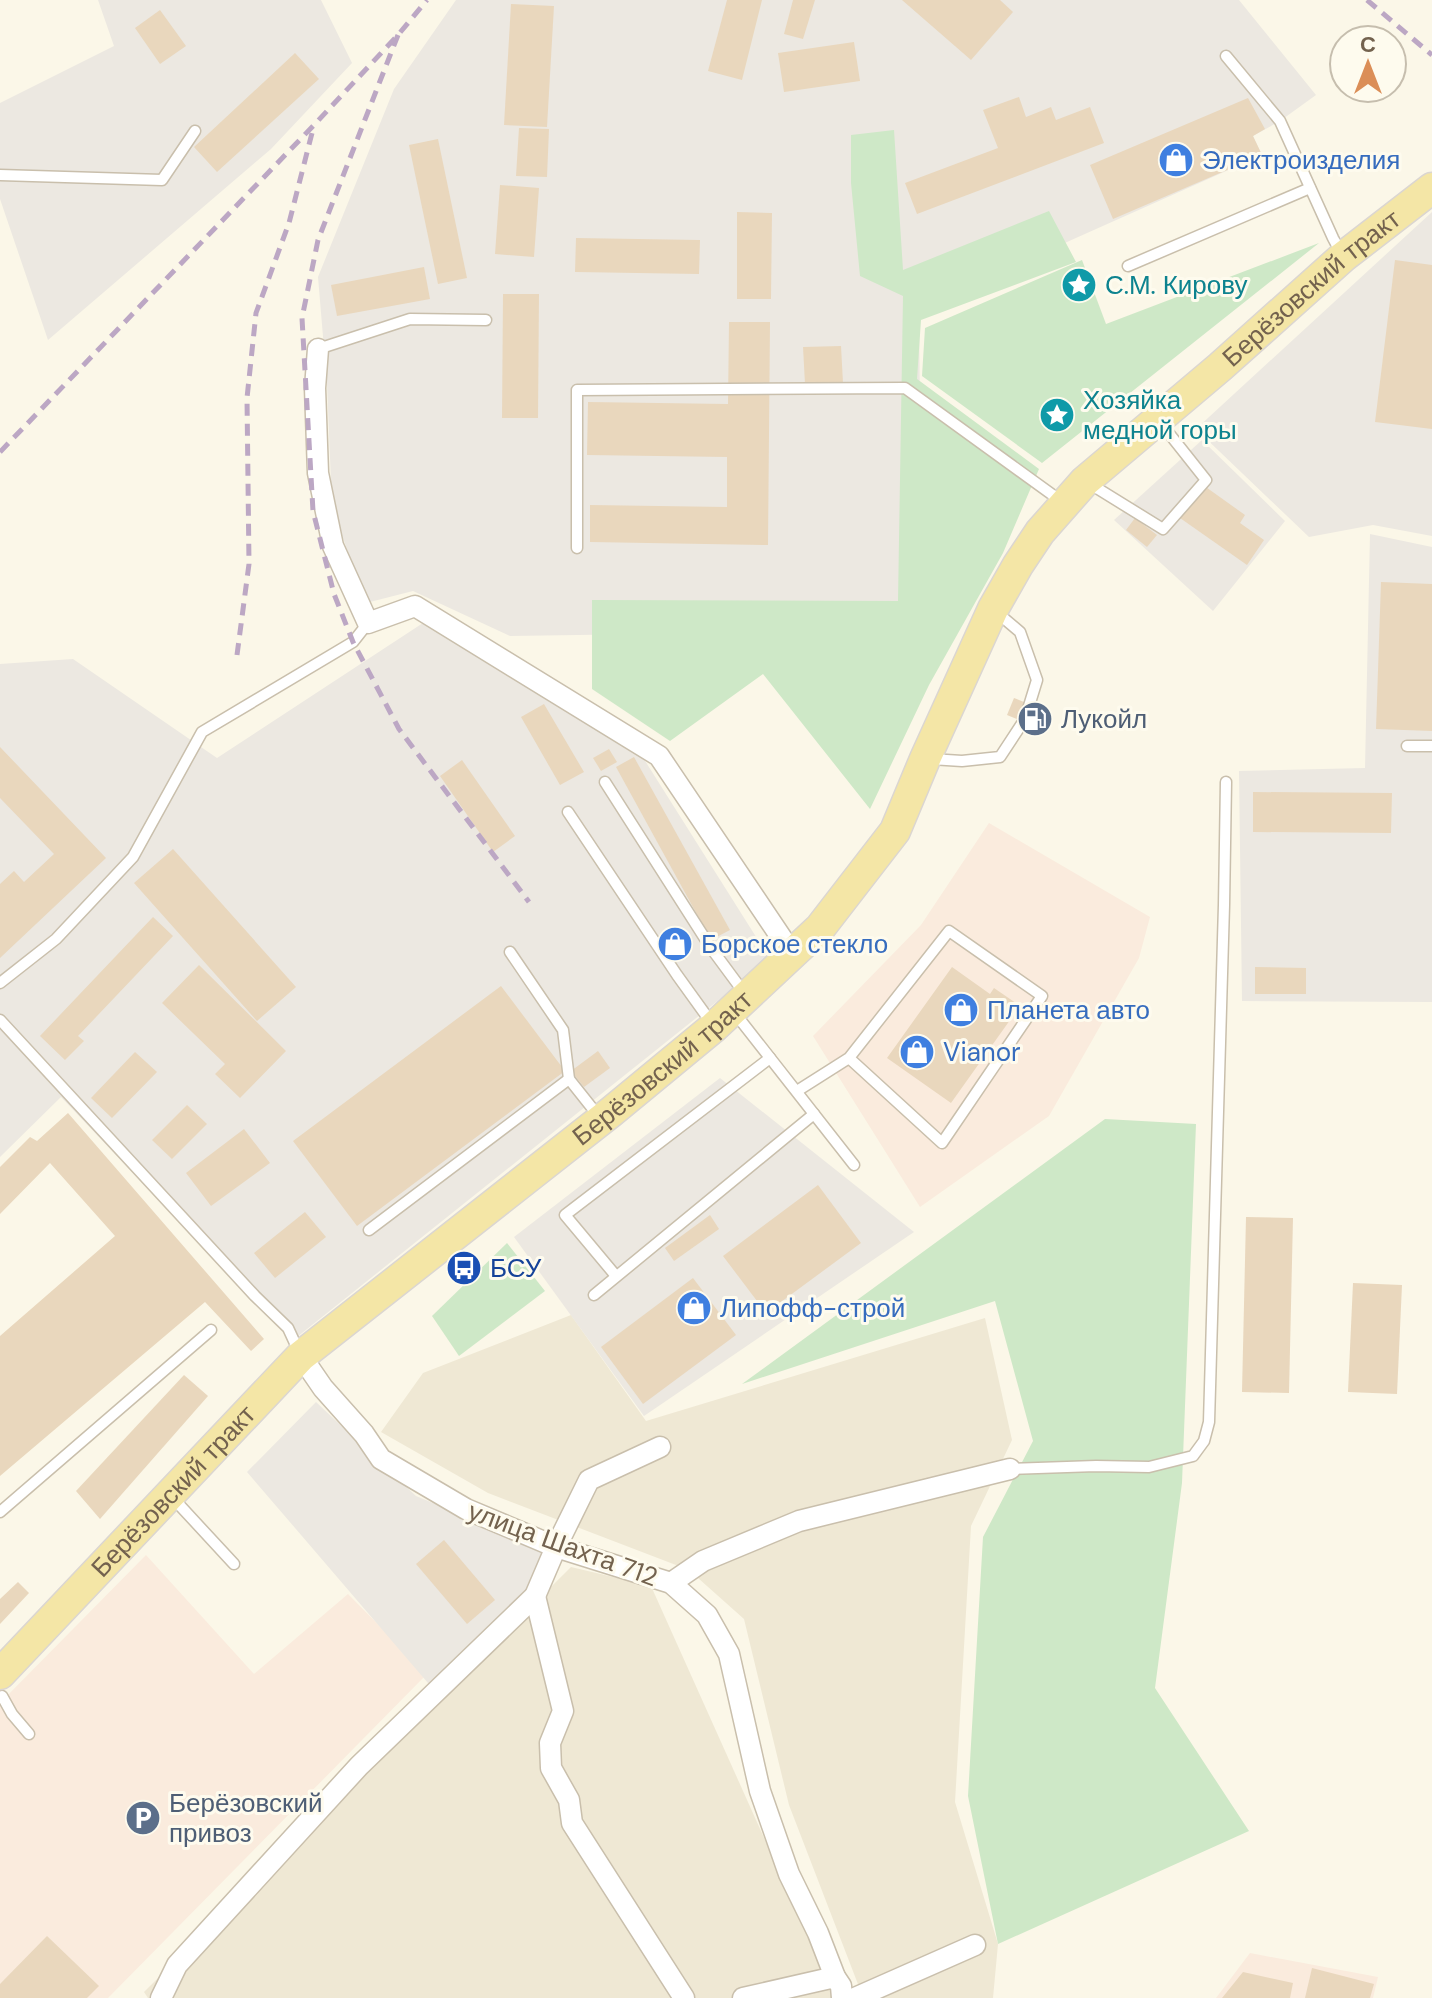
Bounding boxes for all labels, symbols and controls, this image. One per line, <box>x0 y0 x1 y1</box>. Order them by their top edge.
north arrow <box>1328 24 1408 104</box>
text: С <box>1360 30 1376 59</box>
shop icon: Электроизделия <box>1157 141 1195 179</box>
place label: Электроизделия <box>1202 143 1400 177</box>
street label: Берёзовский тракт <box>1215 202 1407 374</box>
place icon: С.М. Кирову <box>1060 266 1098 304</box>
place label: С.М. Кирову <box>1105 268 1247 302</box>
place label: Хозяйка медной горы <box>1083 383 1237 447</box>
place icon: Хозяйка медной горы <box>1038 396 1076 434</box>
fuel station icon: Лукойл <box>1016 700 1054 738</box>
place label: Лукойл <box>1061 702 1147 736</box>
shop icon: Борское стекло <box>656 925 694 963</box>
place label: Борское стекло <box>701 927 888 961</box>
street label: Берёзовский тракт <box>565 983 760 1153</box>
shop icon: Планета авто <box>942 991 980 1029</box>
place label: Планета авто <box>987 993 1150 1027</box>
shop icon: Vianor <box>898 1033 936 1071</box>
place label: Vianor <box>943 1035 1021 1069</box>
bus stop icon: БСУ <box>445 1249 483 1287</box>
place label: БСУ <box>490 1251 542 1285</box>
shop icon: Липофф-строй <box>675 1289 713 1327</box>
place label: Липофф-строй <box>720 1291 905 1325</box>
street label: Берёзовский тракт <box>84 1398 263 1584</box>
street label: улица Шахта 712 <box>463 1494 663 1594</box>
place label: Берёзовский привоз <box>169 1786 322 1850</box>
parking icon: Берёзовский привоз <box>124 1799 162 1837</box>

